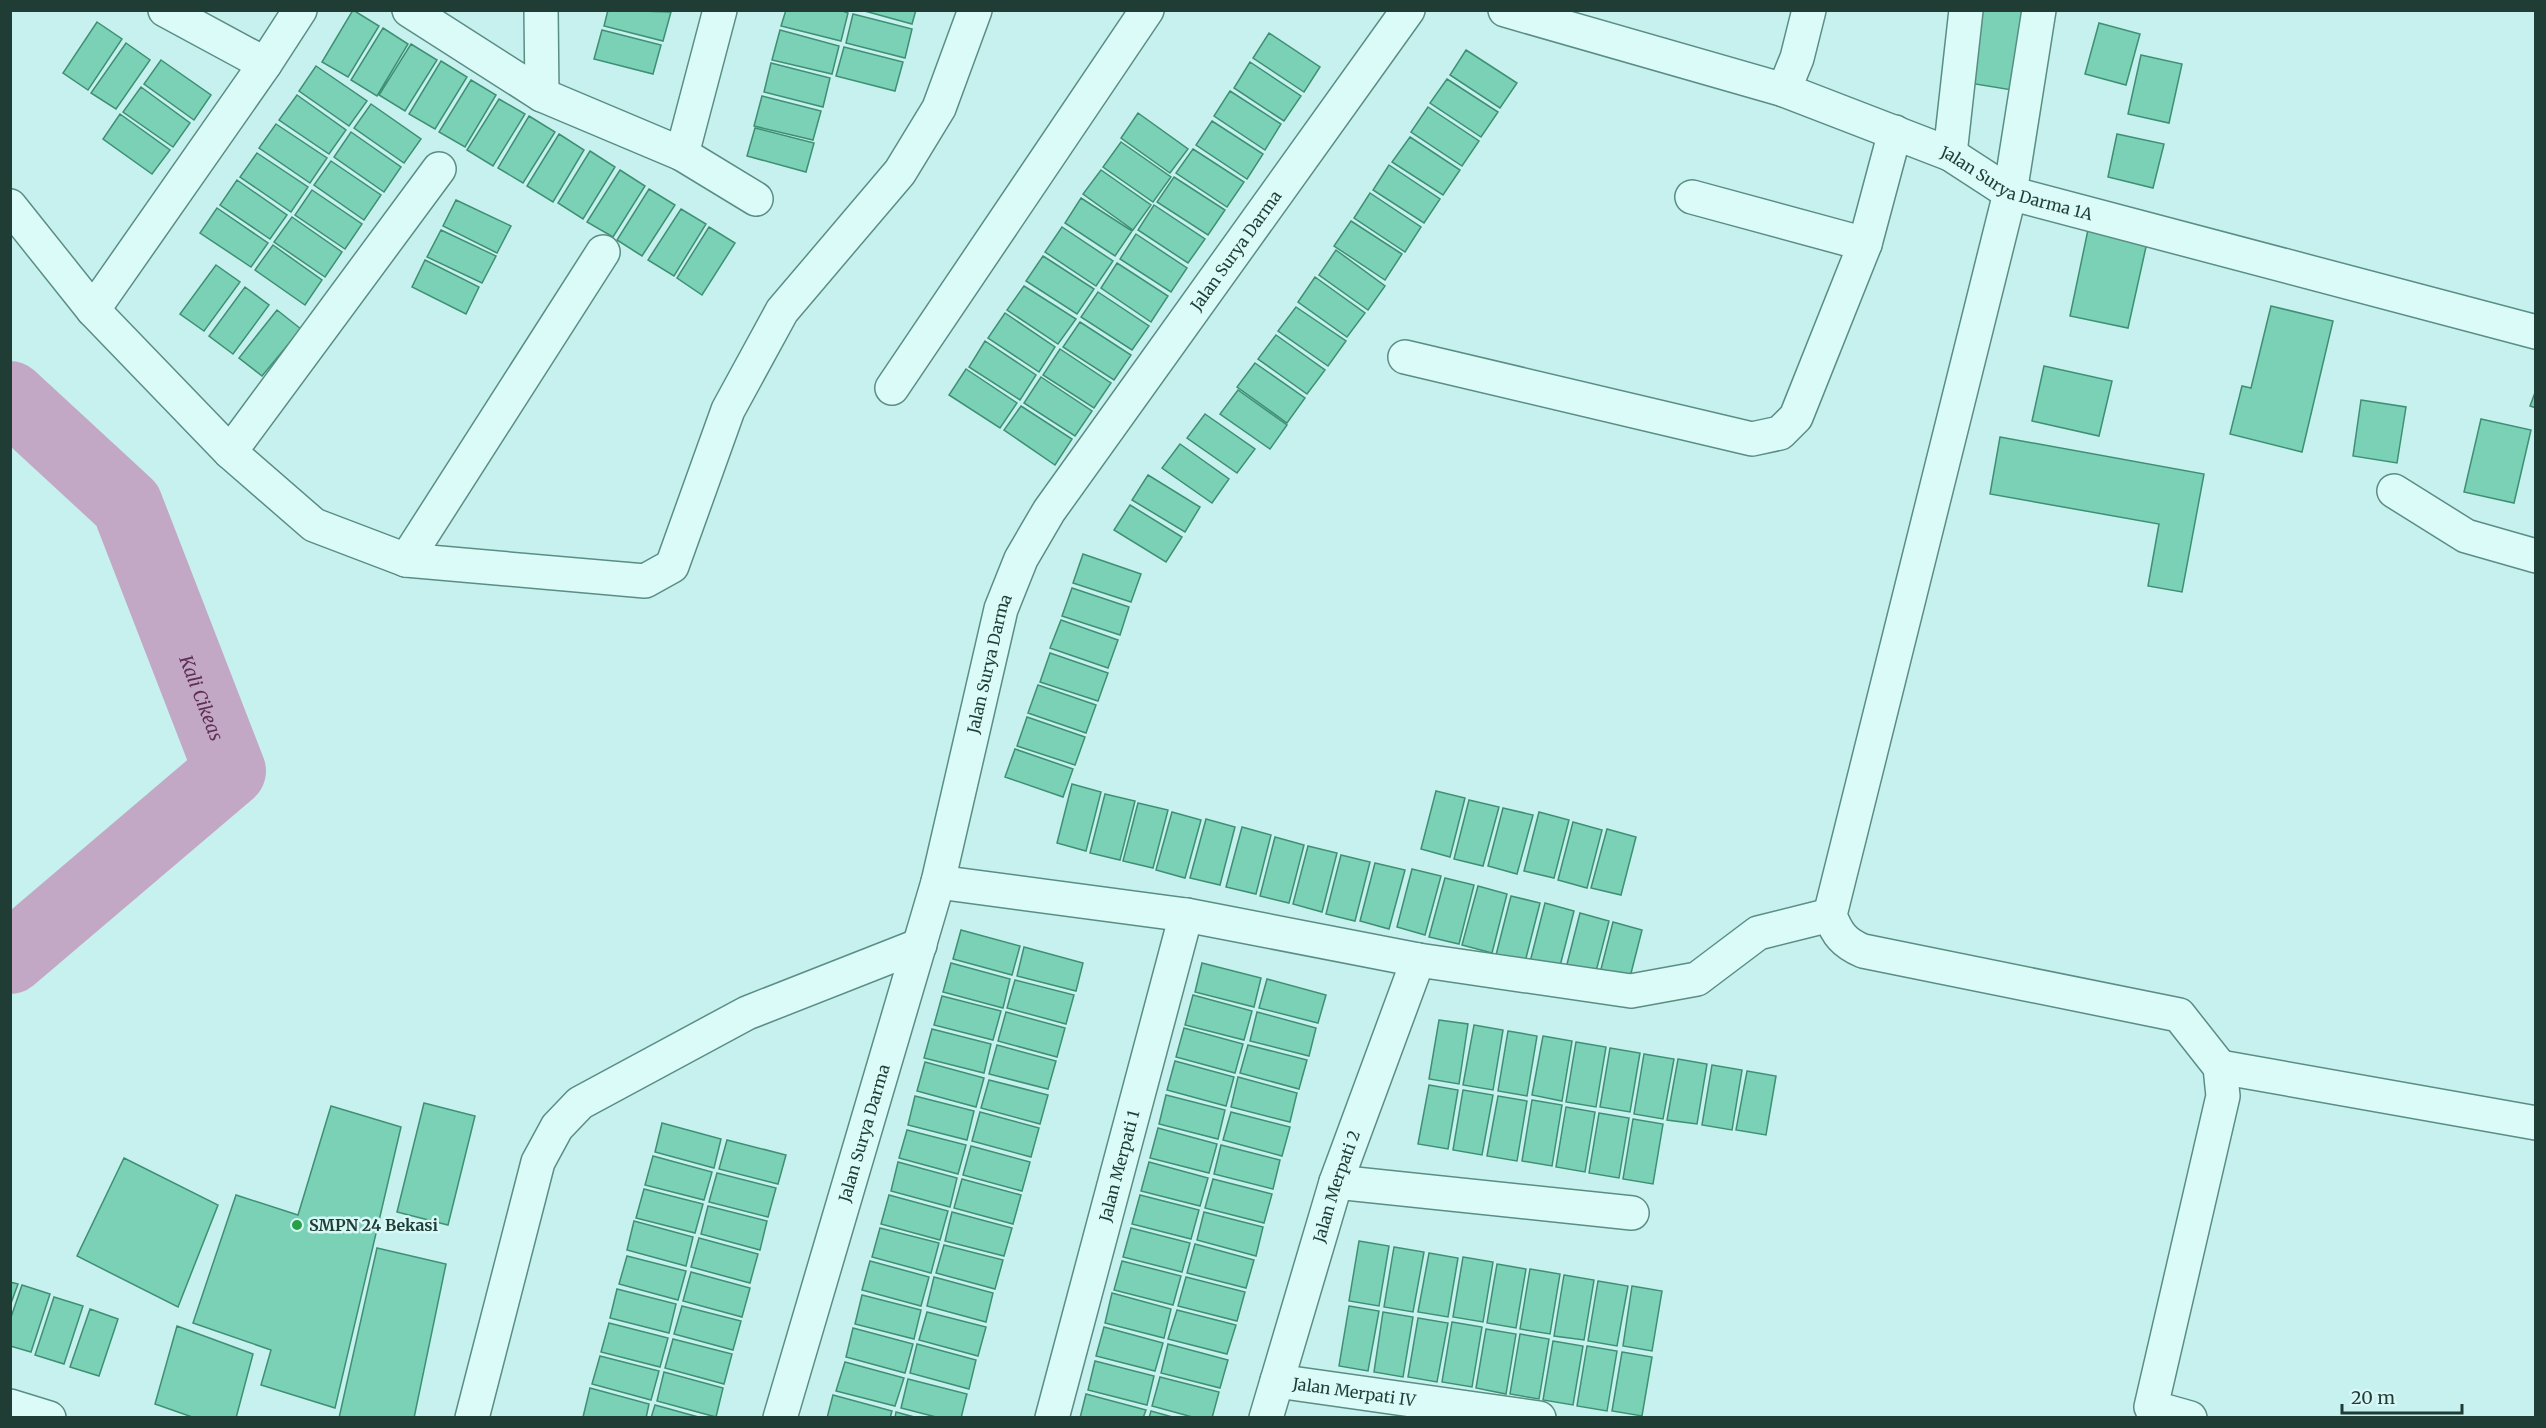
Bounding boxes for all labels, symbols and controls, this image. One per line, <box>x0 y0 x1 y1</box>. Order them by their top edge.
street label: Jalan Surya Darma 1A <box>1937 141 2095 225</box>
street label: Jalan Surya Darma <box>1185 186 1286 315</box>
street label: Jalan Surya Darma <box>962 591 1016 736</box>
water label: Kali Cikeas <box>174 651 229 744</box>
street label: Jalan Surya Darma <box>834 1061 894 1205</box>
street label: Jalan Merpati 1 <box>1095 1108 1144 1225</box>
street label: Jalan Merpati 2 <box>1308 1128 1364 1246</box>
place label: SMPN 24 Bekasi <box>309 1215 438 1235</box>
marker: SMPN 24 Bekasi <box>290 1218 304 1232</box>
street label: Jalan Merpati IV <box>1290 1373 1417 1411</box>
scale bar <box>2342 1377 2462 1415</box>
text: 20 m <box>2351 1386 2395 1409</box>

